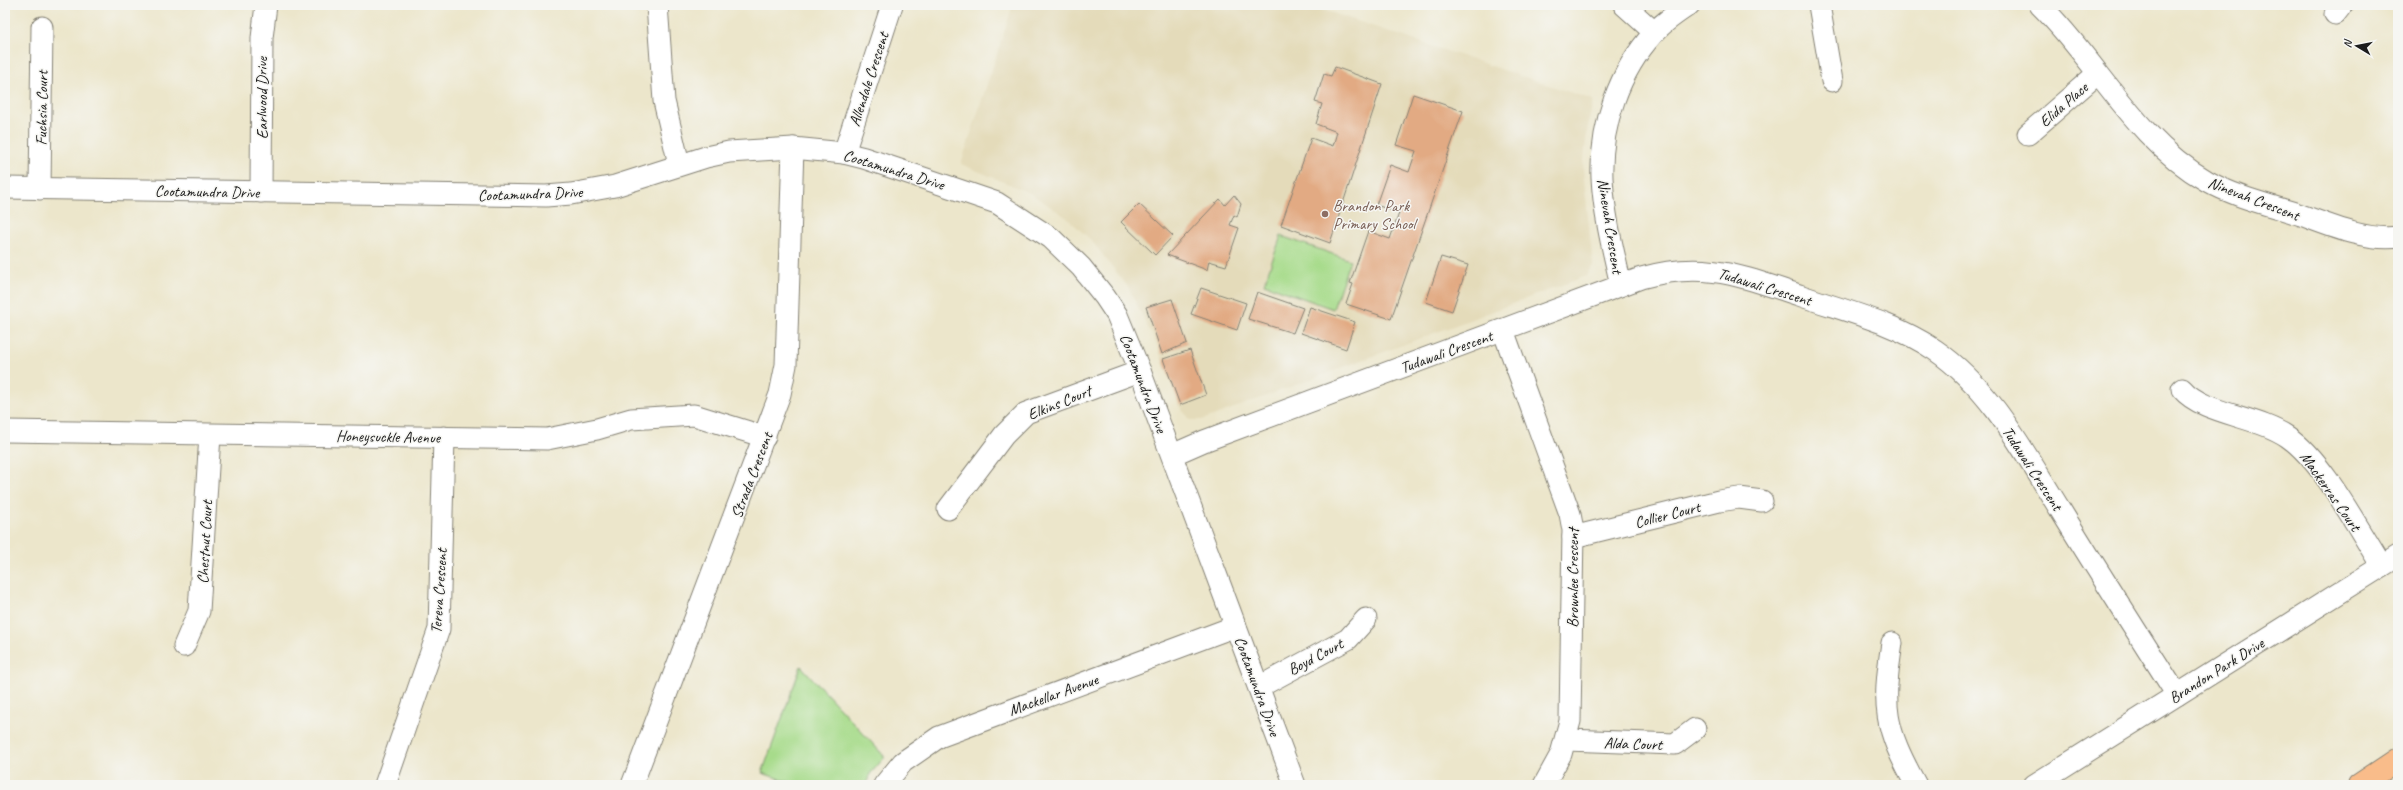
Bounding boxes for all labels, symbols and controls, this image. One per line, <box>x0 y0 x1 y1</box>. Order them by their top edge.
north arrow <box>2337 26 2377 66</box>
street label: Allendale Crescent <box>844 28 894 129</box>
text: N <box>2340 38 2355 49</box>
street label: Earlwood Drive <box>252 55 272 139</box>
street label: Fuchsia Court <box>31 69 53 146</box>
street label: Elida Place <box>2035 77 2094 131</box>
street label: Cootamundra Drive <box>841 145 948 195</box>
street label: Ninevah Crescent <box>2205 172 2304 226</box>
street label: Ninevah Crescent <box>1593 177 1628 277</box>
street label: Cootamundra Drive <box>155 181 261 203</box>
street label: Cootamundra Drive <box>477 182 584 206</box>
place label: Brandon Park Primary School <box>1333 196 1419 234</box>
marker: Brandon Park Primary School <box>1320 209 1330 219</box>
street label: Tudawali Crescent <box>1716 263 1815 311</box>
street label: Tudawali Crescent <box>1398 325 1497 378</box>
street label: Cootamundra Drive <box>1115 331 1172 437</box>
street label: Elkins Court <box>1025 380 1097 425</box>
street label: Tudawali Crescent <box>1997 423 2068 516</box>
street label: Honeysuckle Avenue <box>336 426 442 448</box>
street label: Strada Crescent <box>726 428 778 521</box>
street label: Mackerras Court <box>2295 448 2366 537</box>
street label: Collier Court <box>1633 497 1704 533</box>
street label: Chestnut Court <box>193 498 217 584</box>
street label: Brownlee Crescent <box>1563 526 1583 628</box>
street label: Tereva Crescent <box>426 546 452 634</box>
street label: Boyd Court <box>1284 633 1348 680</box>
street label: Brandon Park Drive <box>2165 633 2269 708</box>
street label: Cootamundra Drive <box>1230 634 1285 741</box>
street label: Mackellar Avenue <box>1006 669 1102 720</box>
street label: Alda Court <box>1604 733 1664 755</box>

